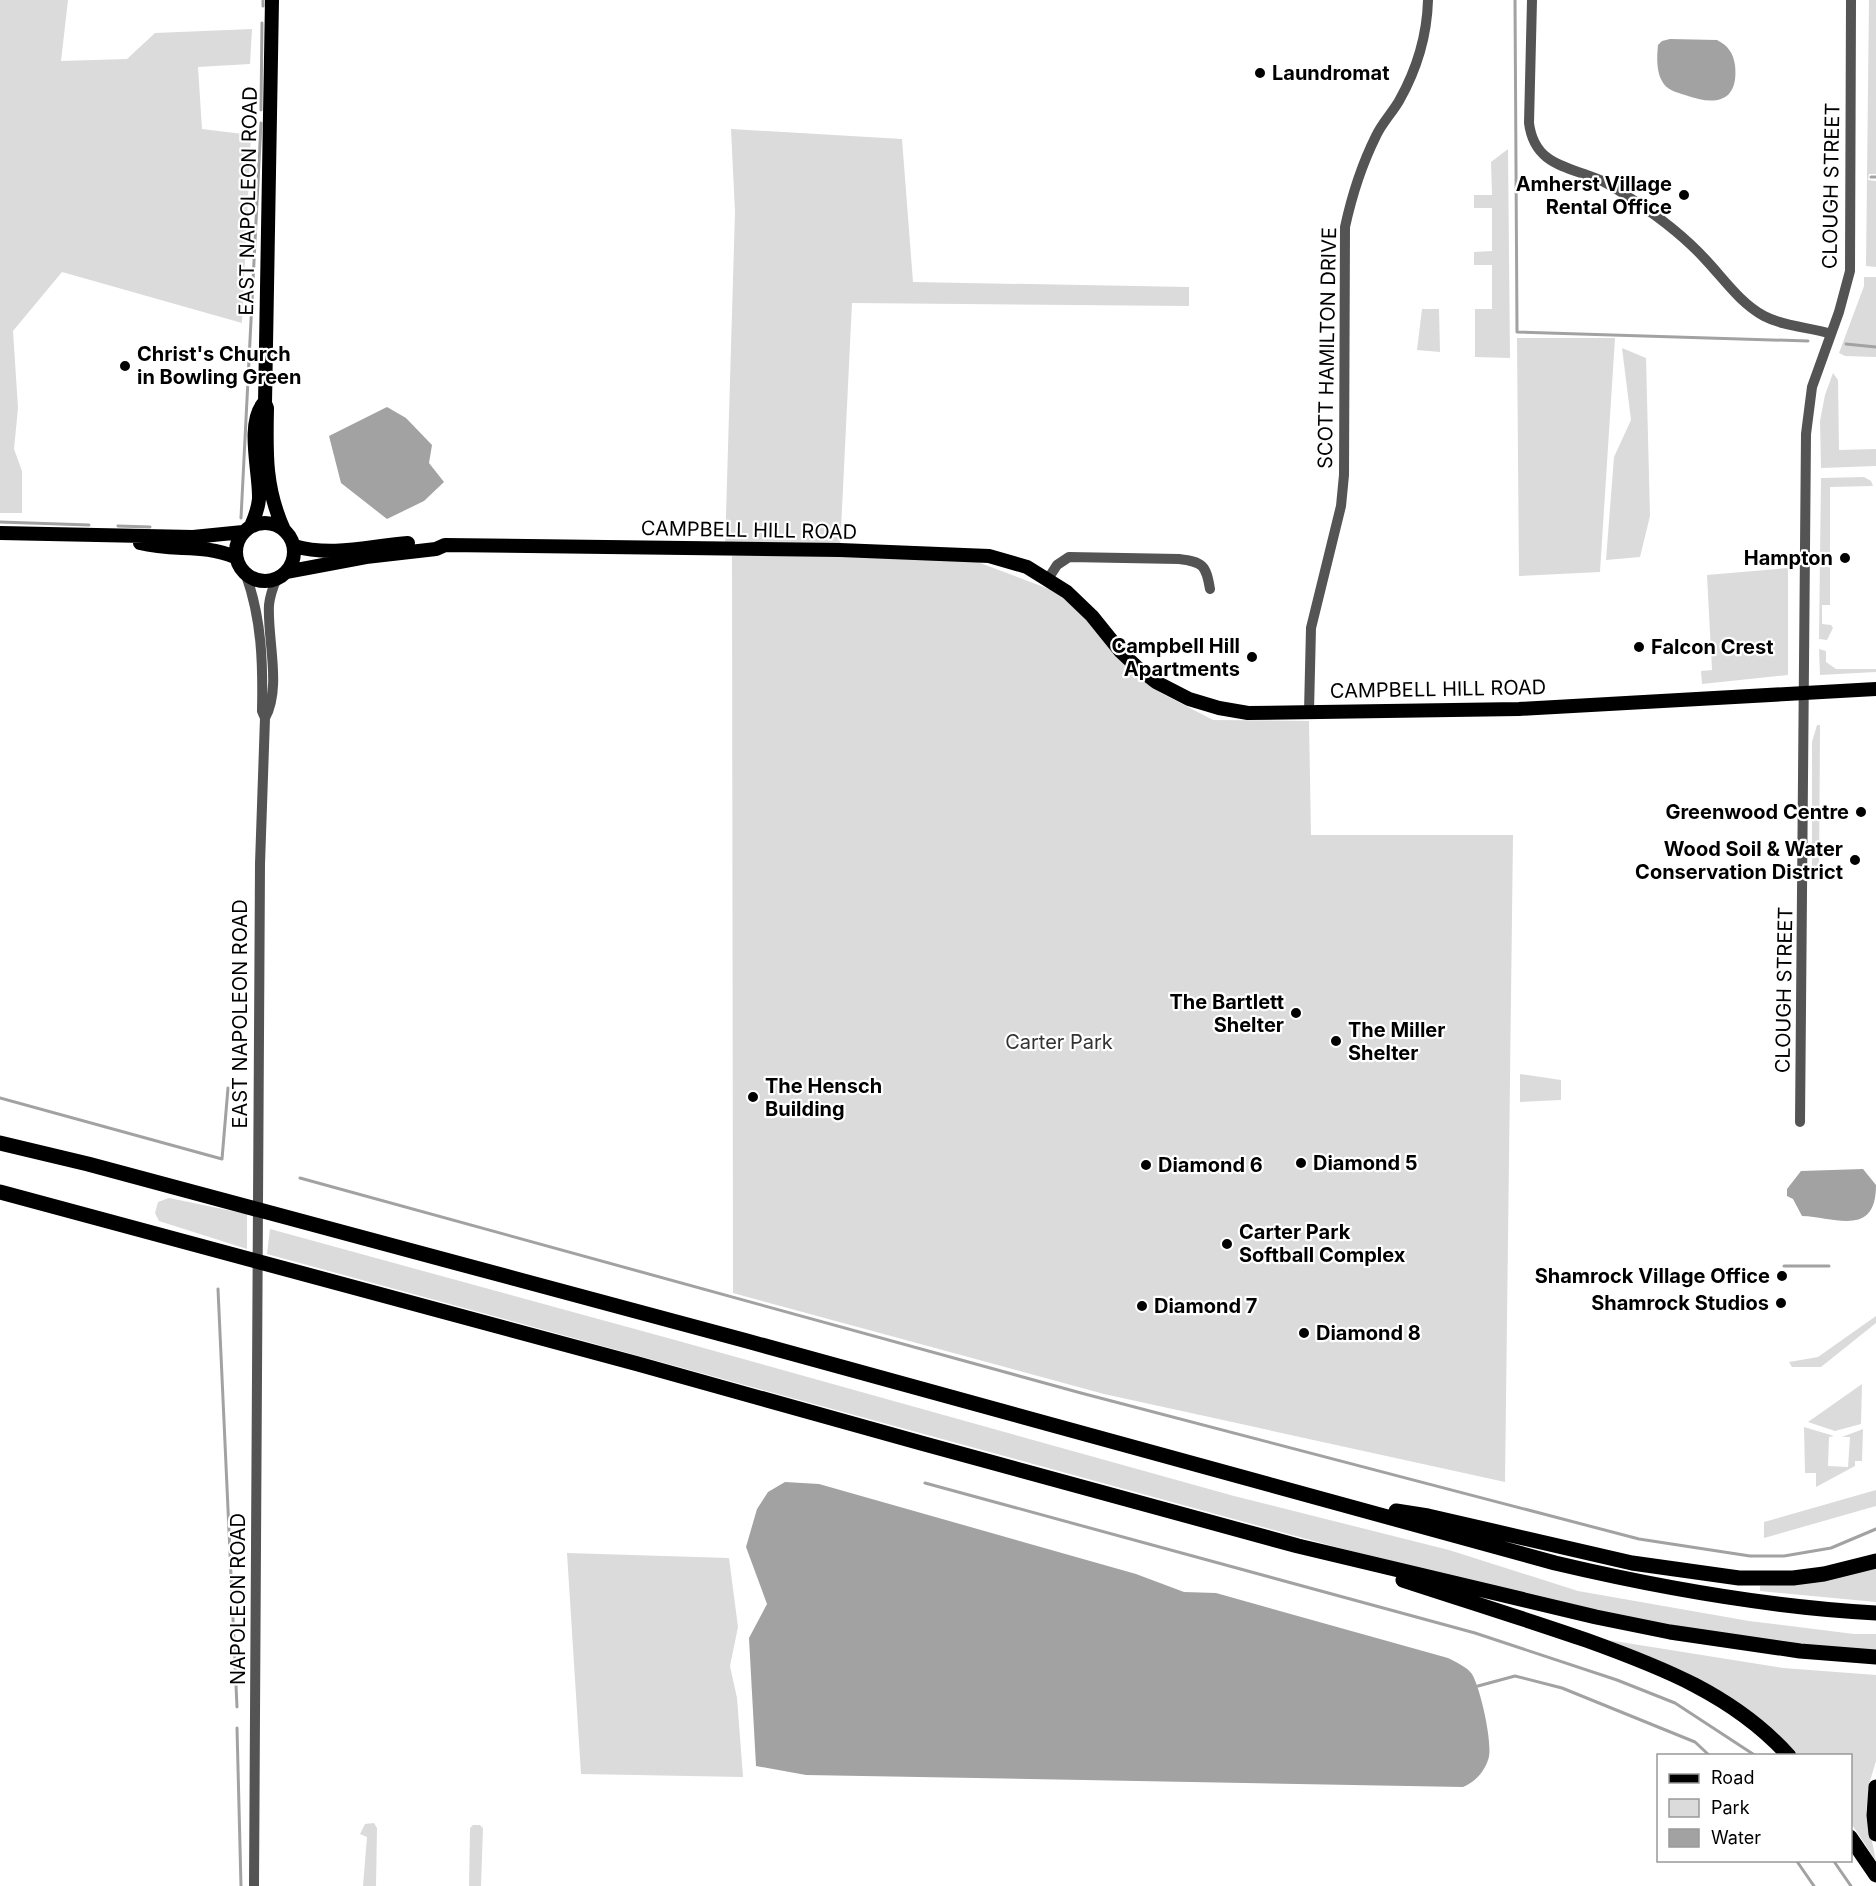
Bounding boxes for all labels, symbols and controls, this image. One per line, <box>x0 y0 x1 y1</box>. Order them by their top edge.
place label: Laundromat <box>1272 61 1390 85</box>
marker: Laundromat <box>1253 66 1267 80</box>
street label: EAST NAPOLEON ROAD <box>234 86 262 316</box>
street label: CLOUGH STREET <box>1818 103 1844 269</box>
place label: Amherst Village Rental Office <box>1516 172 1672 219</box>
marker: Amherst Village Rental Office <box>1677 188 1691 202</box>
street label: SCOTT HAMILTON DRIVE <box>1313 227 1341 469</box>
place label: Christ's Church in Bowling Green <box>137 342 301 389</box>
marker: Christ's Church in Bowling Green <box>118 359 132 373</box>
street label: CAMPBELL HILL ROAD <box>641 516 857 544</box>
place label: Hampton <box>1744 546 1833 570</box>
marker: Hampton <box>1838 551 1852 565</box>
place label: Campbell Hill Apartments <box>1111 634 1240 681</box>
place label: Falcon Crest <box>1651 635 1774 659</box>
marker: Falcon Crest <box>1632 640 1646 654</box>
marker: Campbell Hill Apartments <box>1245 650 1259 664</box>
street label: CAMPBELL HILL ROAD <box>1330 675 1546 703</box>
place label: Greenwood Centre <box>1665 800 1849 824</box>
marker: Greenwood Centre <box>1854 805 1868 819</box>
place label: Wood Soil & Water Conservation District <box>1635 837 1843 884</box>
marker: Wood Soil & Water Conservation District <box>1848 853 1862 867</box>
street label: EAST NAPOLEON ROAD <box>228 899 252 1129</box>
street label: CLOUGH STREET <box>1771 907 1797 1073</box>
place label: The Bartlett Shelter <box>1170 990 1284 1037</box>
marker: The Bartlett Shelter <box>1289 1006 1303 1020</box>
place label: The Miller Shelter <box>1348 1018 1445 1065</box>
park label: Carter Park <box>1005 1030 1113 1054</box>
marker: The Miller Shelter <box>1329 1034 1343 1048</box>
place label: The Hensch Building <box>765 1074 882 1121</box>
marker: The Hensch Building <box>746 1090 760 1104</box>
place label: Diamond 5 <box>1313 1151 1418 1175</box>
place label: Diamond 6 <box>1158 1153 1263 1177</box>
marker: Diamond 5 <box>1294 1156 1308 1170</box>
marker: Diamond 6 <box>1139 1158 1153 1172</box>
place label: Carter Park Softball Complex <box>1239 1220 1406 1267</box>
marker: Carter Park Softball Complex <box>1220 1237 1234 1251</box>
place label: Shamrock Village Office <box>1535 1264 1770 1288</box>
marker: Shamrock Village Office <box>1775 1269 1789 1283</box>
place label: Shamrock Studios <box>1591 1291 1769 1315</box>
place label: Diamond 7 <box>1154 1294 1257 1318</box>
marker: Shamrock Studios <box>1774 1296 1788 1310</box>
marker: Diamond 7 <box>1135 1299 1149 1313</box>
place label: Diamond 8 <box>1316 1321 1421 1345</box>
marker: Diamond 8 <box>1297 1326 1311 1340</box>
street label: NAPOLEON ROAD <box>226 1513 250 1685</box>
legend <box>1657 1754 1852 1862</box>
text: Road <box>1711 1767 1754 1788</box>
text: Park <box>1711 1797 1750 1818</box>
text: Water <box>1711 1827 1761 1848</box>

